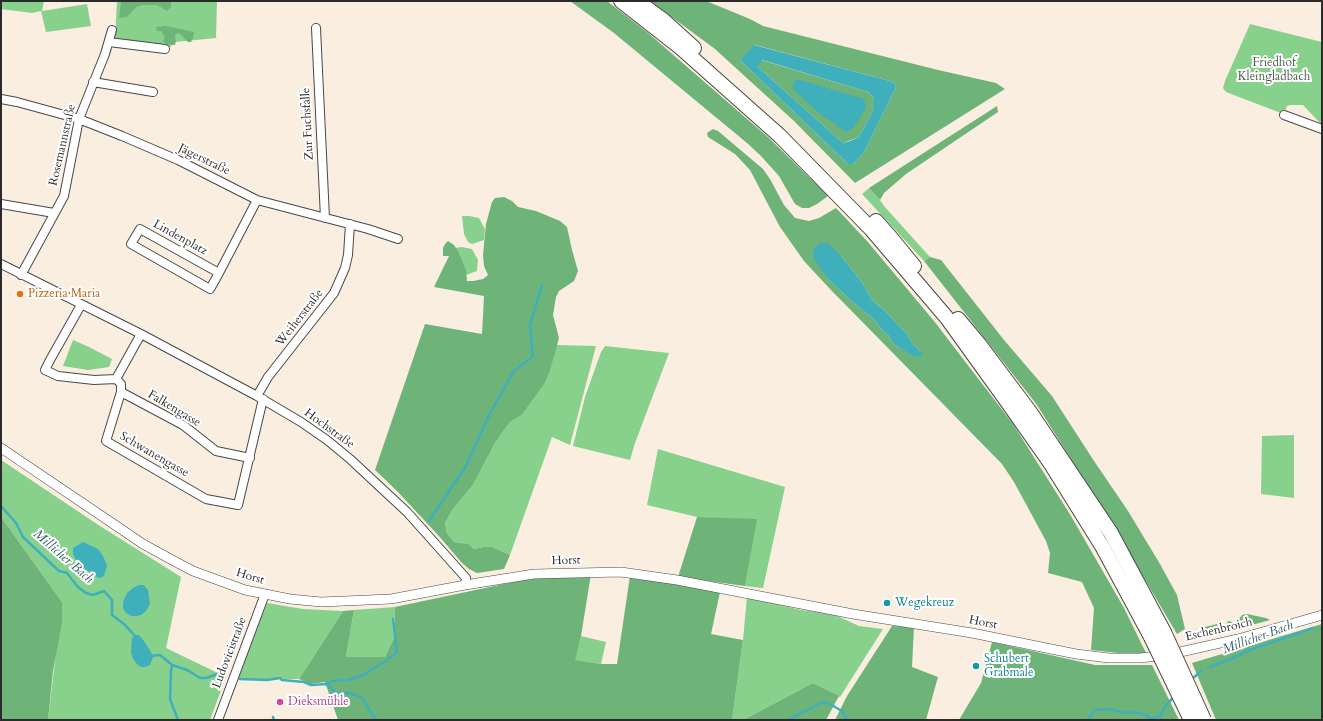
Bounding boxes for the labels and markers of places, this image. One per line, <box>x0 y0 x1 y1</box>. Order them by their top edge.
place label: Pizzeria Maria <box>28 287 100 301</box>
marker: Pizzeria Maria <box>15 289 25 299</box>
place label: Wegekreuz <box>895 596 954 610</box>
marker: Wegekreuz <box>882 598 892 608</box>
place label: Schubert Grabmale <box>984 652 1033 680</box>
marker: Schubert Grabmale <box>971 661 981 671</box>
place label: Dieksmühle <box>288 695 349 709</box>
marker: Dieksmühle <box>275 697 285 707</box>

